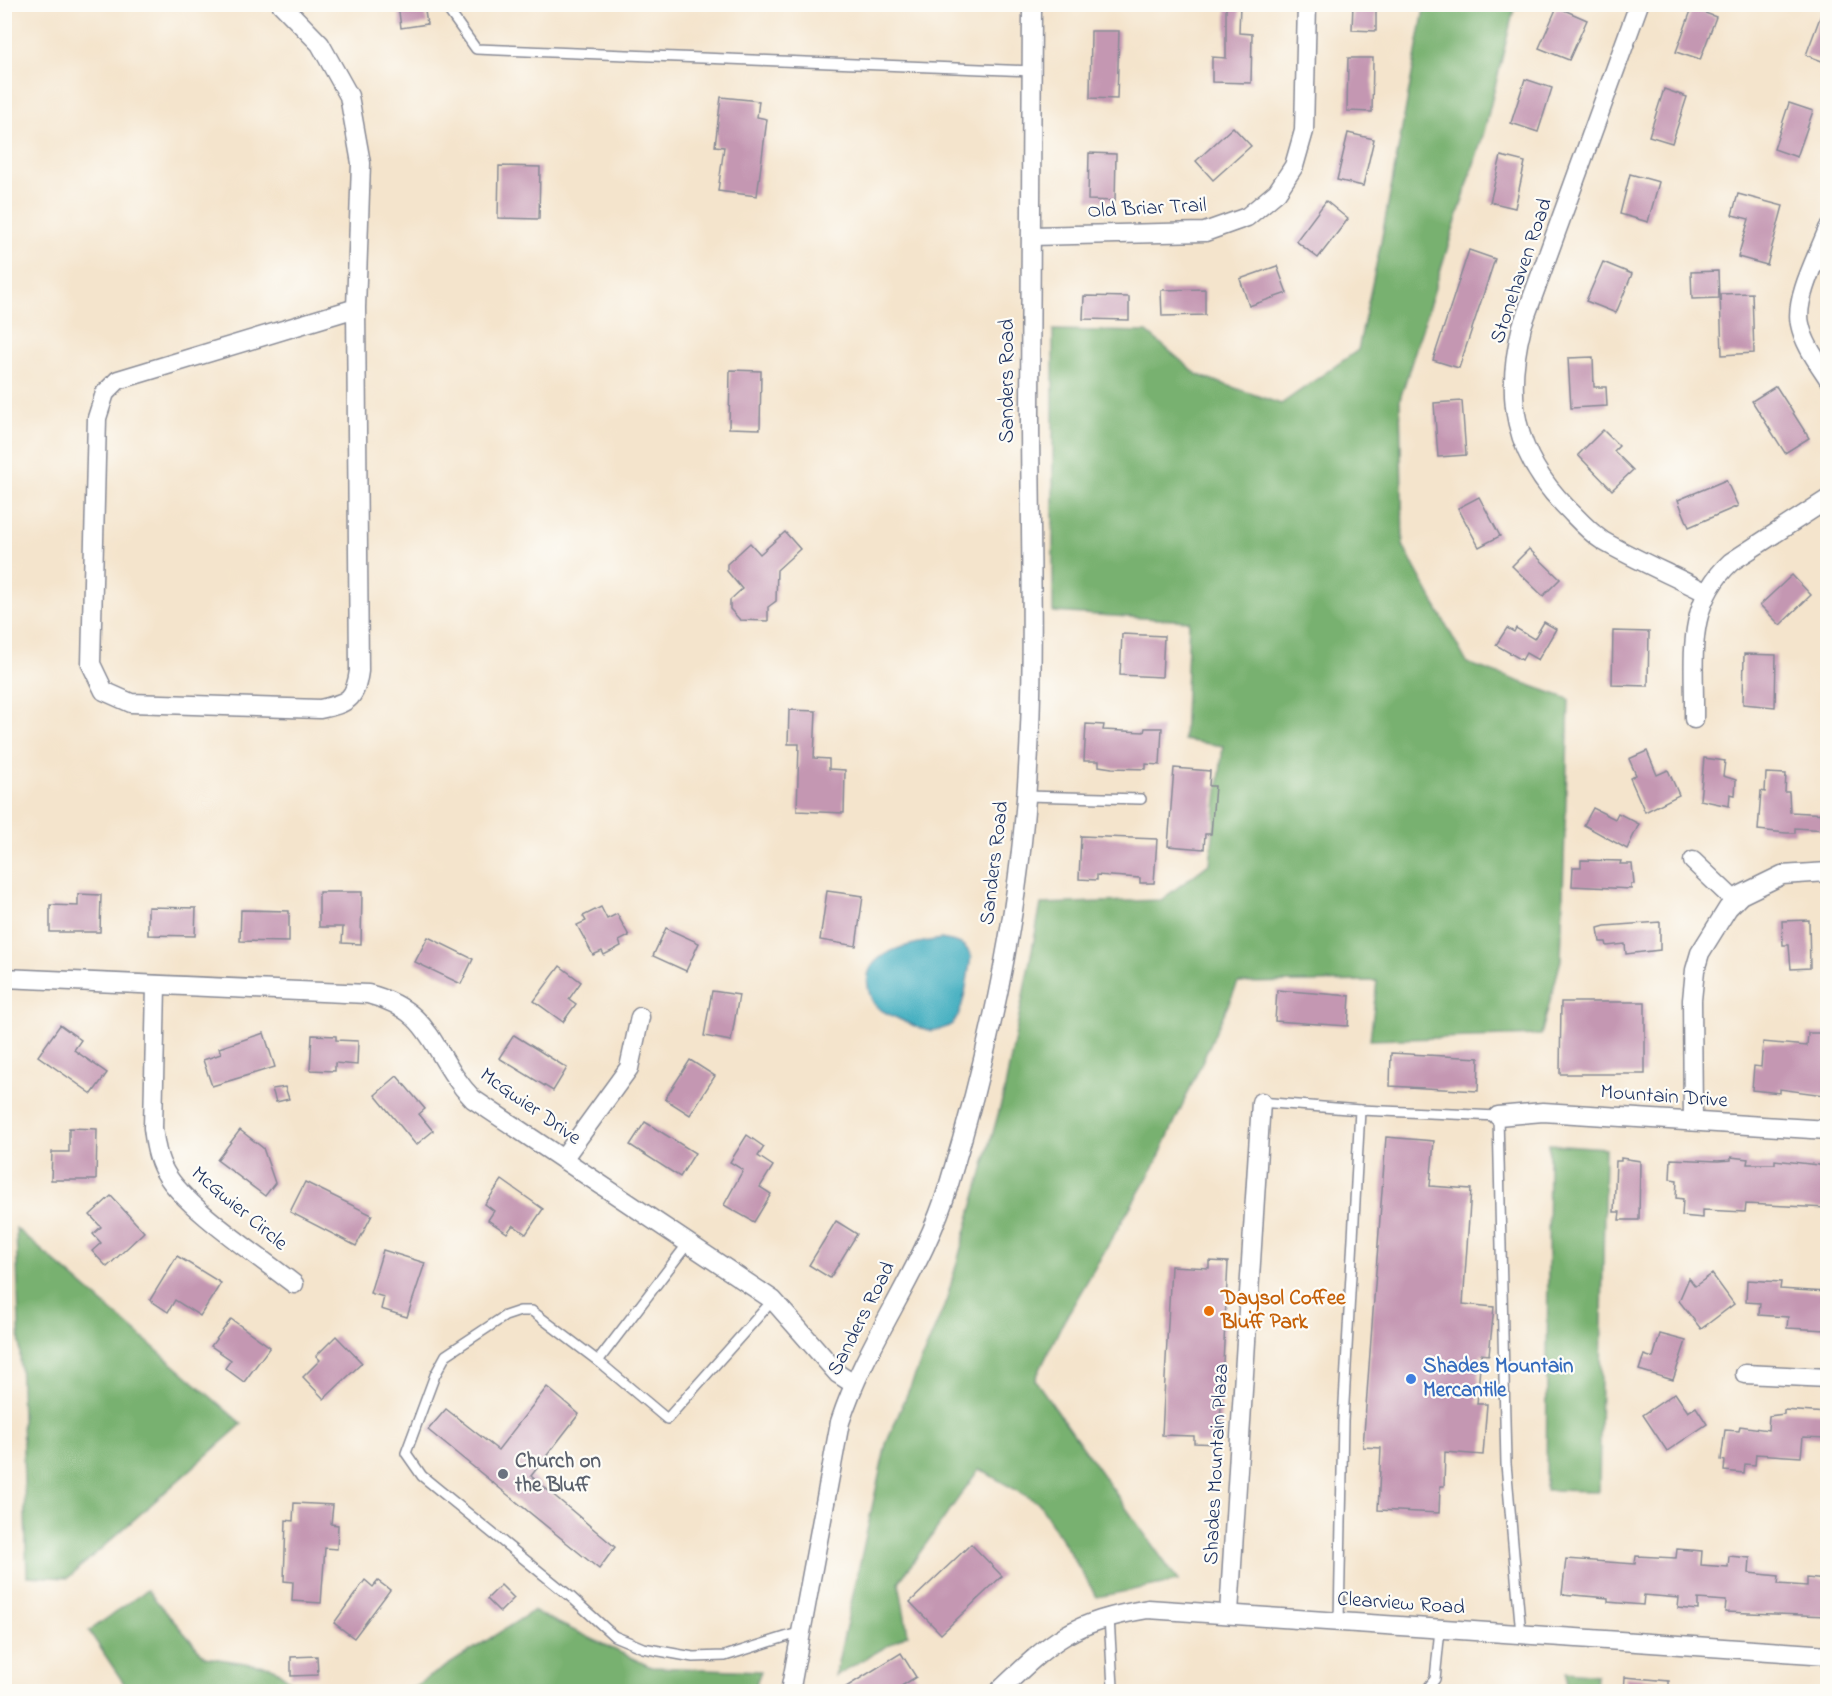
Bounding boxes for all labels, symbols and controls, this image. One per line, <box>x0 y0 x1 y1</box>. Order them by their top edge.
street label: Old Briar Trail <box>1087 191 1207 227</box>
street label: Stonehaven Road <box>1483 194 1561 348</box>
street label: Sanders Road <box>993 319 1023 443</box>
street label: Sanders Road <box>973 799 1017 927</box>
street label: McGwier Drive <box>473 1061 587 1153</box>
street label: Mountain Drive <box>1599 1078 1729 1116</box>
street label: McGwier Circle <box>184 1160 294 1259</box>
street label: Sanders Road <box>820 1257 904 1381</box>
place label: Daysol Coffee Bluff Park <box>1220 1284 1346 1338</box>
marker: Daysol Coffee Bluff Park <box>1202 1304 1216 1318</box>
place label: Shades Mountain Mercantile <box>1423 1352 1573 1406</box>
street label: Shades Mountain Plaza <box>1197 1363 1237 1565</box>
marker: Shades Mountain Mercantile <box>1404 1372 1418 1386</box>
place label: Church on the Bluff <box>514 1447 601 1501</box>
marker: Church on the Bluff <box>496 1467 510 1481</box>
street label: Clearview Road <box>1336 1585 1466 1623</box>

